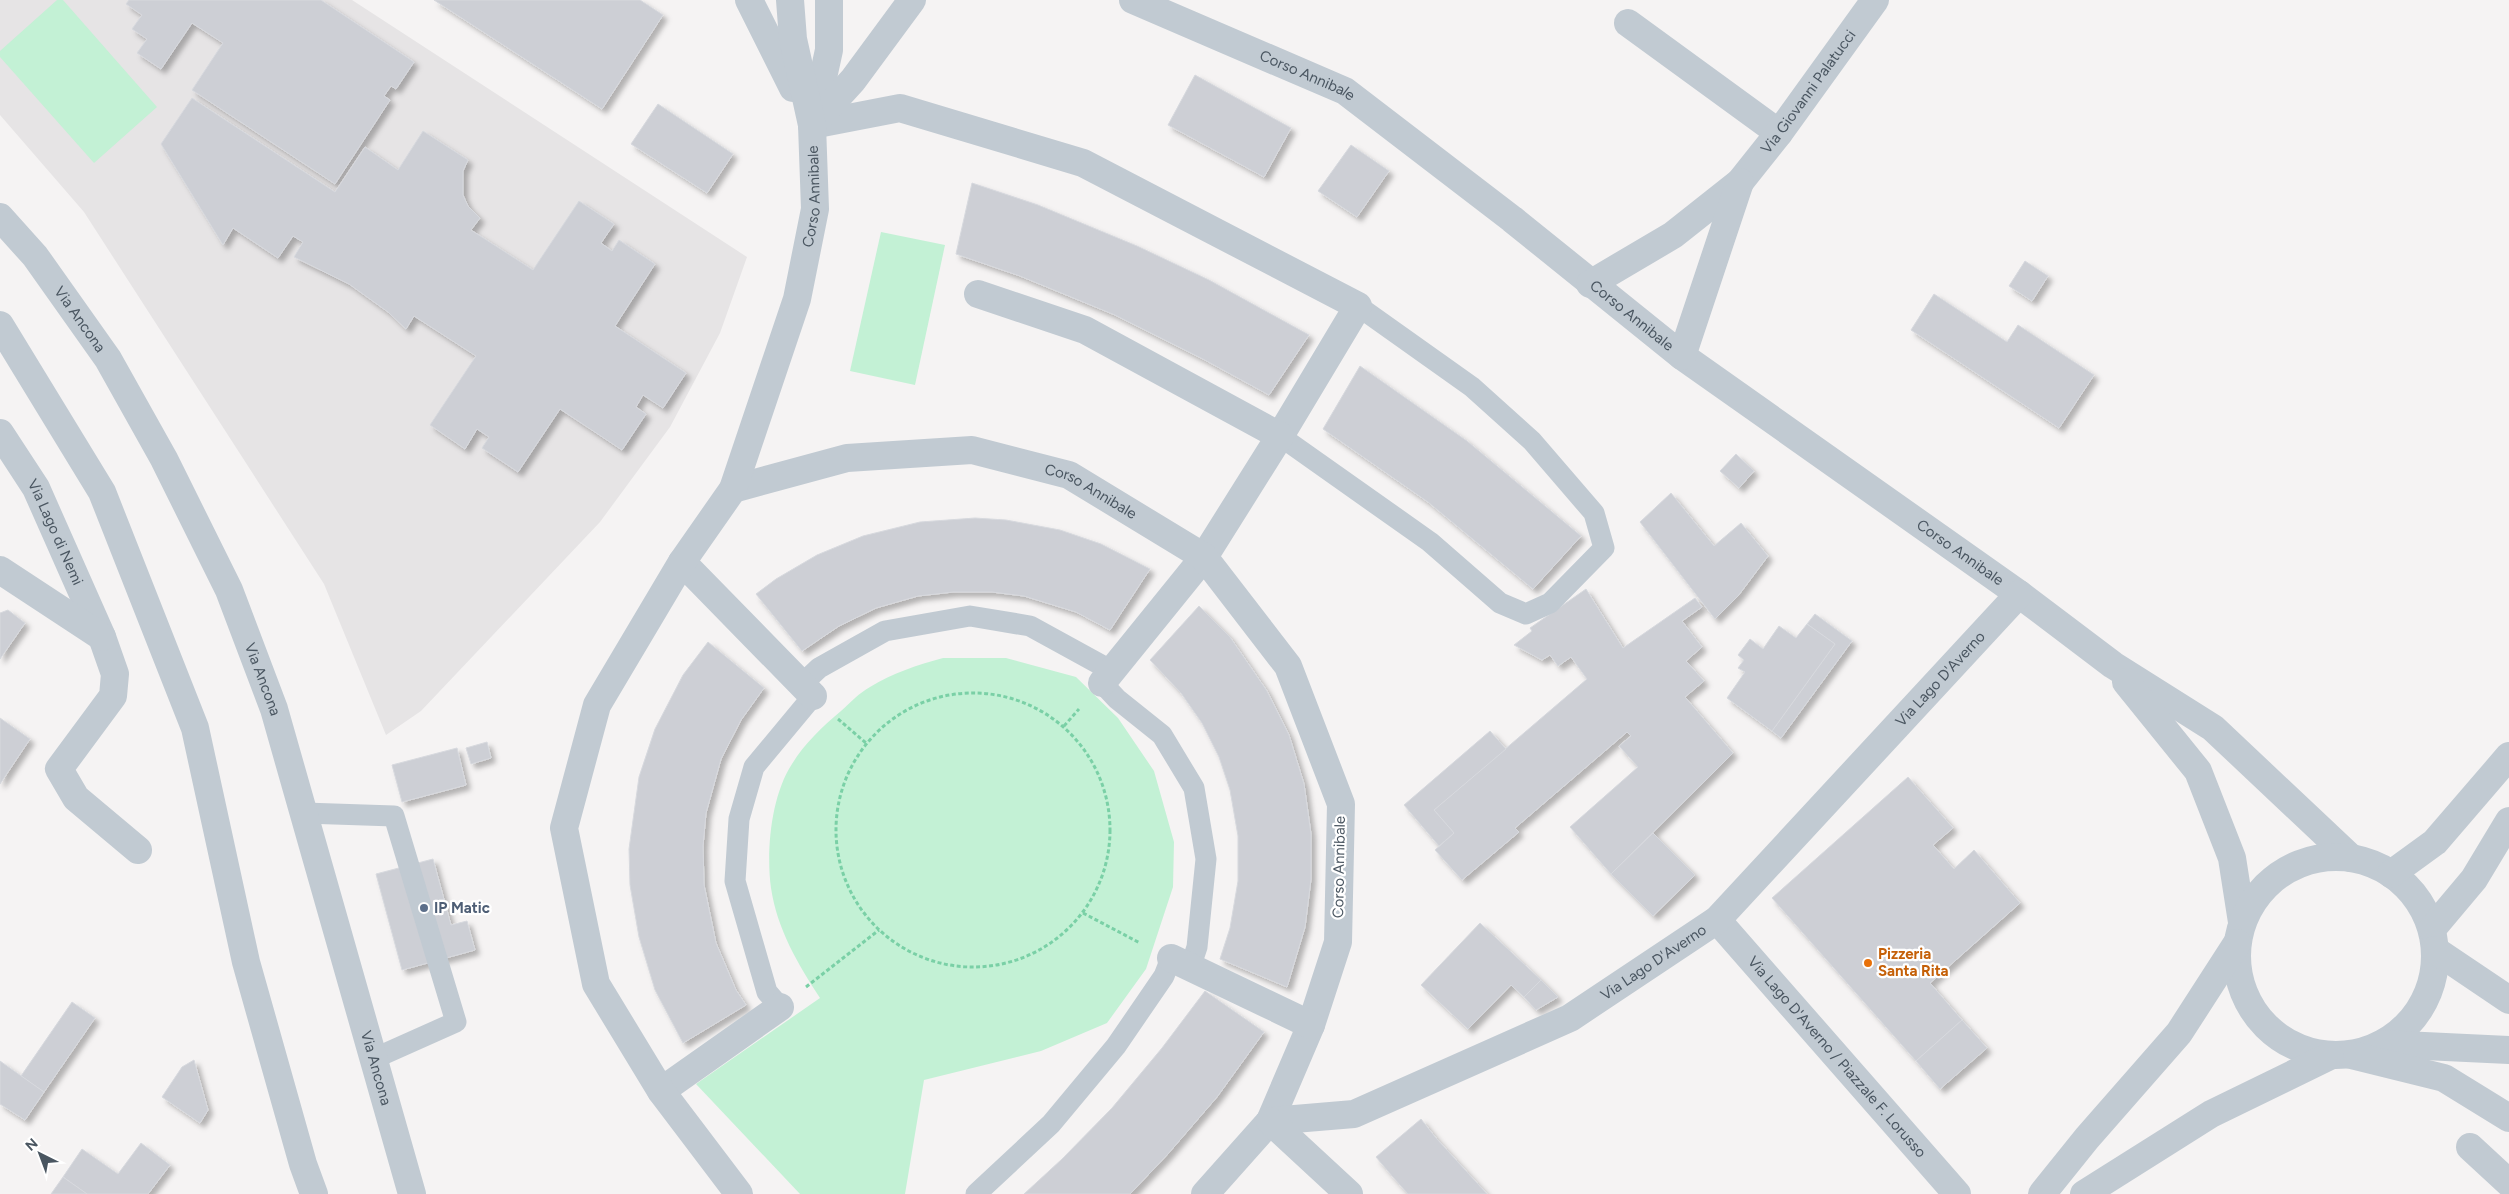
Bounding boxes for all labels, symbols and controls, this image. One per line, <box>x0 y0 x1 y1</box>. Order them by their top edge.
street label: Via Giovanni Palatucci <box>1757 26 1859 157</box>
street label: Corso Annibale <box>1257 46 1359 105</box>
street label: Corso Annibale <box>799 145 824 249</box>
street label: Corso Annibale <box>1586 276 1677 355</box>
street label: Via Ancona <box>50 283 109 356</box>
street label: Corso Annibale <box>1043 460 1140 523</box>
street label: Via Lago di Nemi <box>24 476 87 588</box>
street label: Corso Annibale <box>1913 516 2007 589</box>
street label: Via Lago D'Averno <box>1892 627 1989 730</box>
street label: Via Ancona <box>241 640 284 718</box>
street label: Corso Annibale <box>1329 816 1349 918</box>
place label: IP Matic <box>434 899 490 917</box>
marker: IP Matic <box>418 902 430 914</box>
street label: Via Lago D'Averno <box>1597 920 1710 1004</box>
place label: Pizzeria Santa Rita <box>1878 945 1949 980</box>
street label: Via Lago D'Averno / Piazzale F. Lorusso <box>1744 953 1930 1161</box>
marker: Pizzeria Santa Rita <box>1862 957 1874 969</box>
street label: Via Ancona <box>357 1029 395 1107</box>
north arrow <box>15 1129 65 1179</box>
text: N <box>22 1135 41 1155</box>

